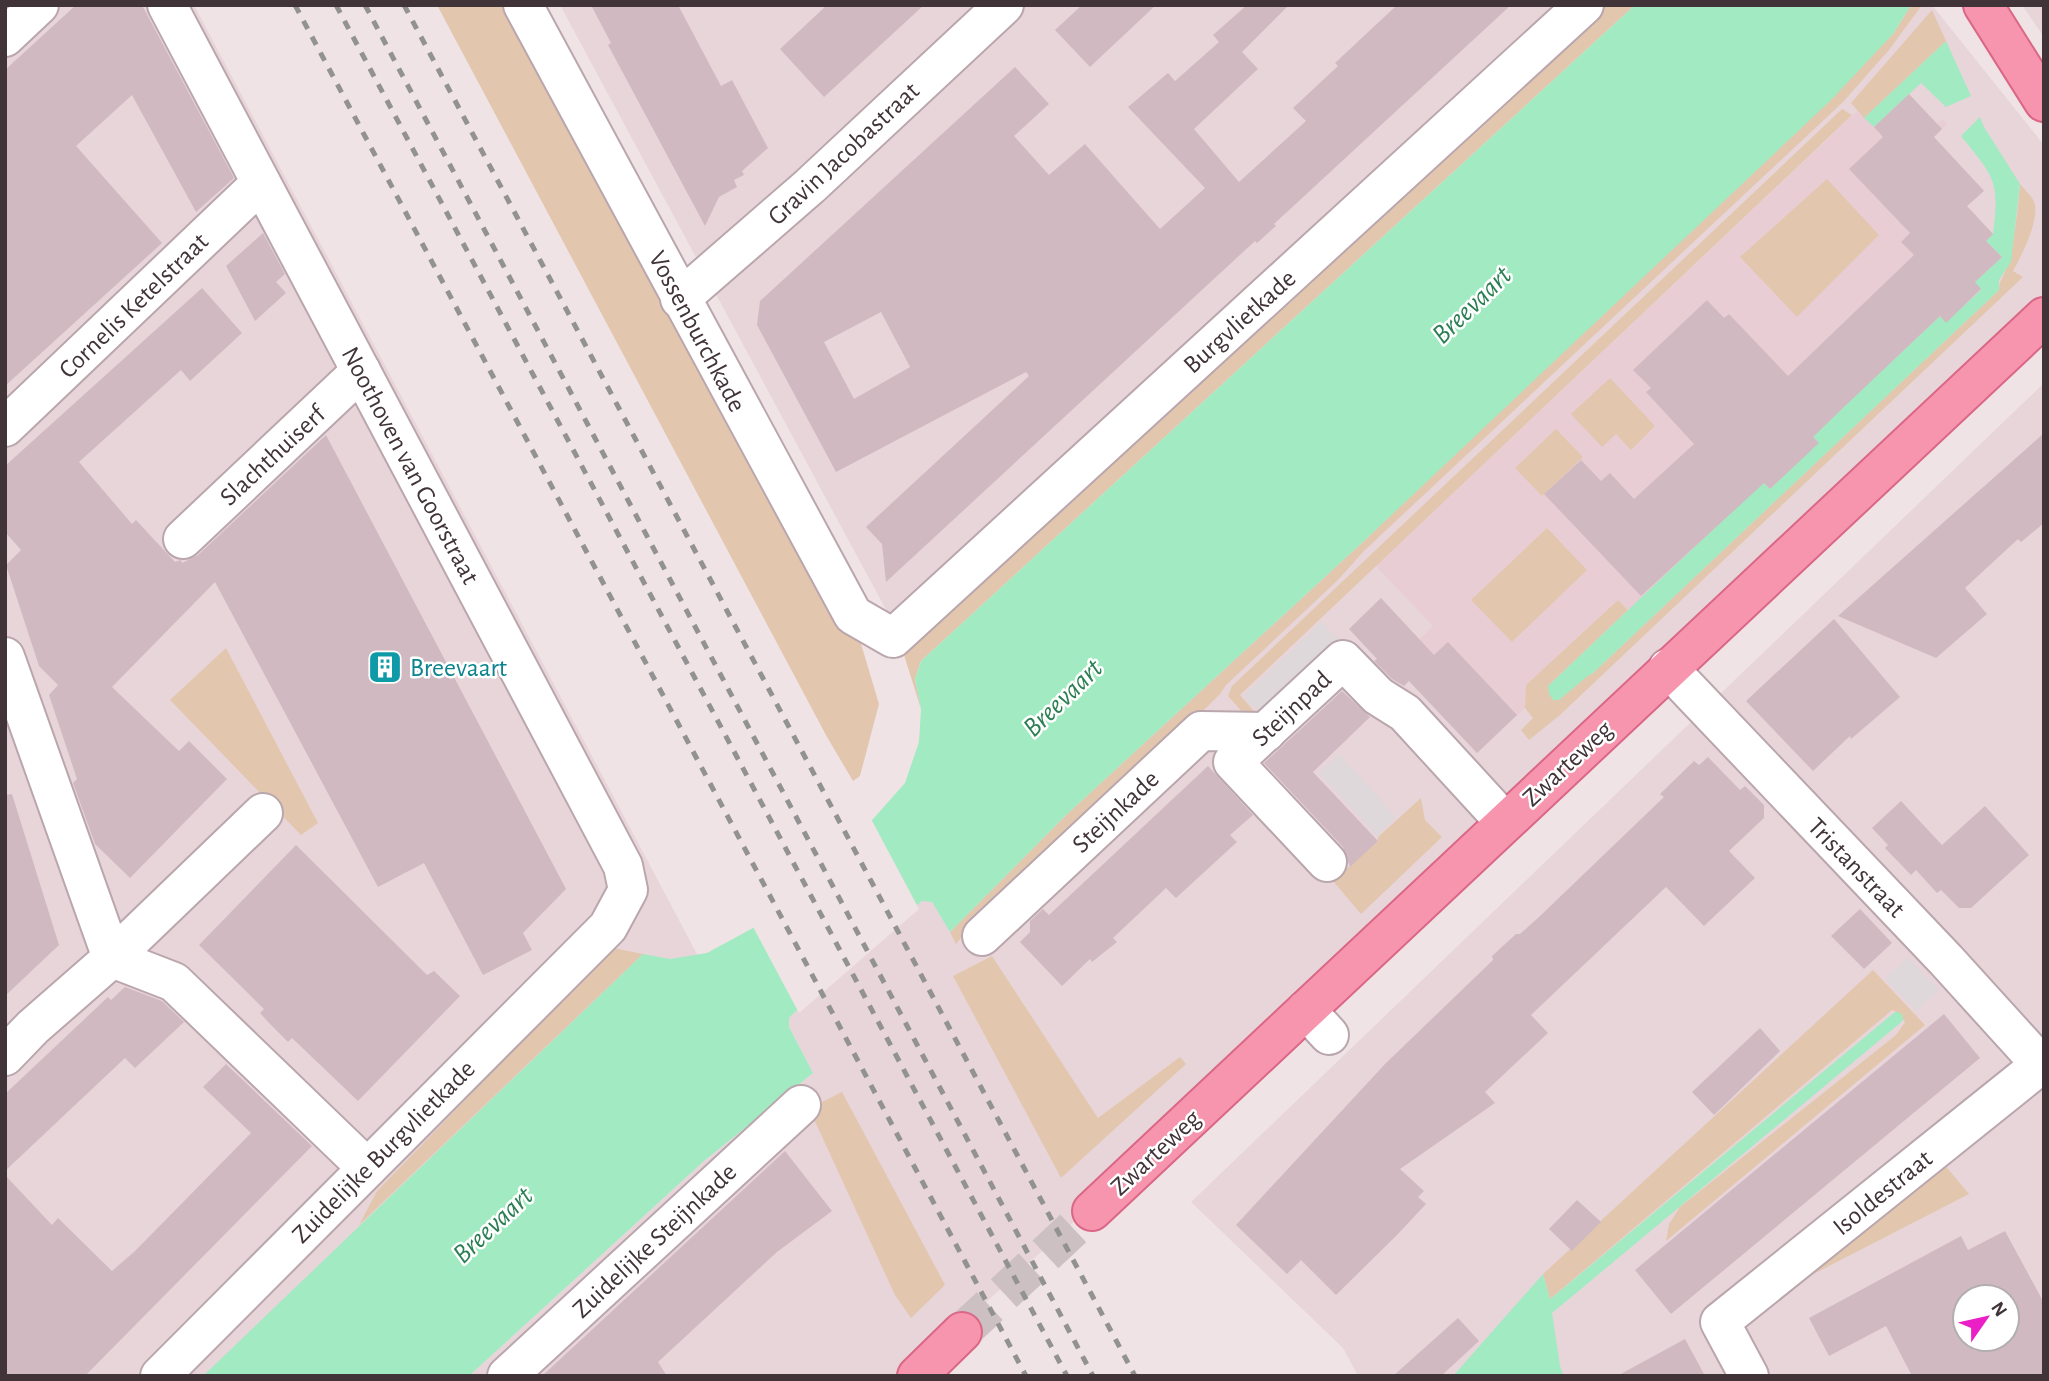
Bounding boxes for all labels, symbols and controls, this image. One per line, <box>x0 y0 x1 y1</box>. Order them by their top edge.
street label: Gravin Jacobastraat <box>763 77 924 230</box>
street label: Cornelis Ketelstraat <box>54 228 213 383</box>
street label: Vossenburchkade <box>644 247 750 416</box>
water label: Breevaart <box>1427 261 1518 350</box>
street label: Burgvlietkade <box>1179 265 1301 379</box>
street label: Noothoven van Goorstraat <box>337 343 484 588</box>
street label: Slachthuiserf <box>215 399 332 511</box>
building icon: Breevaart <box>366 648 404 686</box>
water label: Breevaart <box>1018 654 1109 743</box>
place label: Breevaart <box>410 655 507 681</box>
street label: Steijnpad <box>1247 666 1336 751</box>
street label: Zwarteweg <box>1518 716 1618 811</box>
street label: Steijnkade <box>1067 766 1164 858</box>
street label: Tristanstraat <box>1803 813 1910 922</box>
street label: Zuidelijke Burgvlietkade <box>287 1055 480 1248</box>
street label: Zwarteweg <box>1106 1105 1206 1200</box>
street label: Isoldestraat <box>1828 1145 1937 1240</box>
street label: Zuidelijke Steijnkade <box>568 1159 742 1323</box>
water label: Breevaart <box>448 1181 539 1269</box>
north arrow <box>1951 1283 2021 1353</box>
text: N <box>1987 1299 2010 1320</box>

